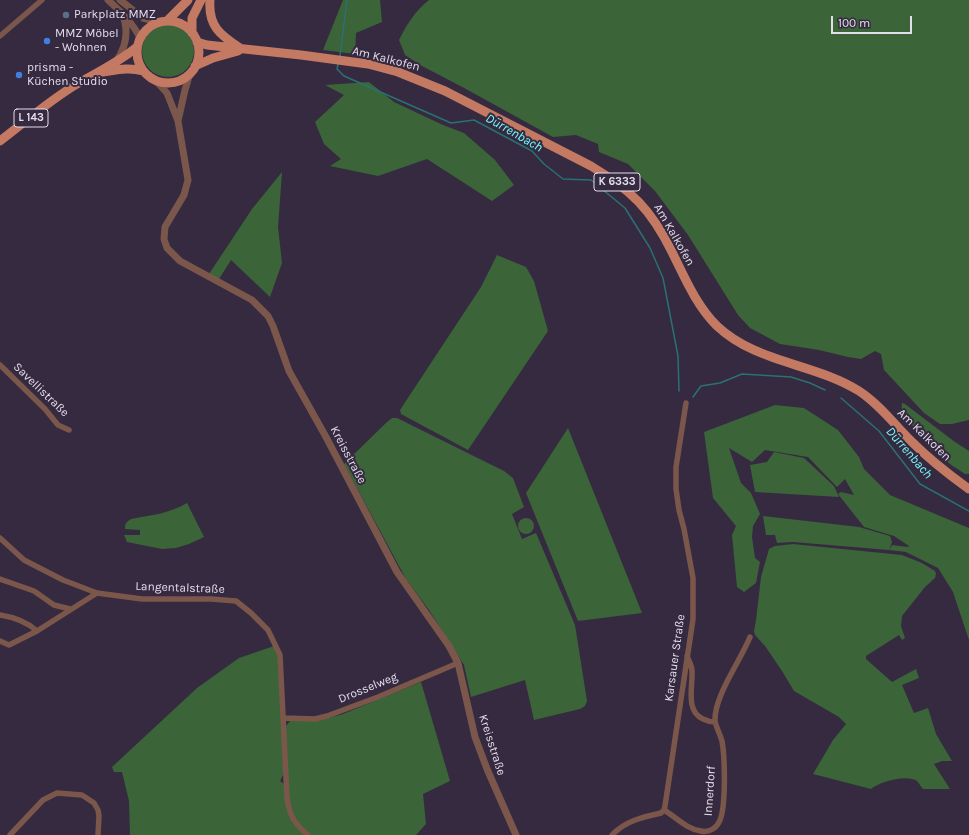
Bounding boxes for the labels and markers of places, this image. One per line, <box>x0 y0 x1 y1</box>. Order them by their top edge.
place label: Parkplatz MMZ <box>74 8 156 22</box>
marker: Parkplatz MMZ <box>61 10 71 20</box>
place label: MMZ Möbel - Wohnen <box>55 27 119 55</box>
marker: MMZ Möbel - Wohnen <box>42 36 52 46</box>
place label: prisma - Küchen Studio <box>27 61 108 89</box>
marker: prisma - Küchen Studio <box>14 70 24 80</box>

